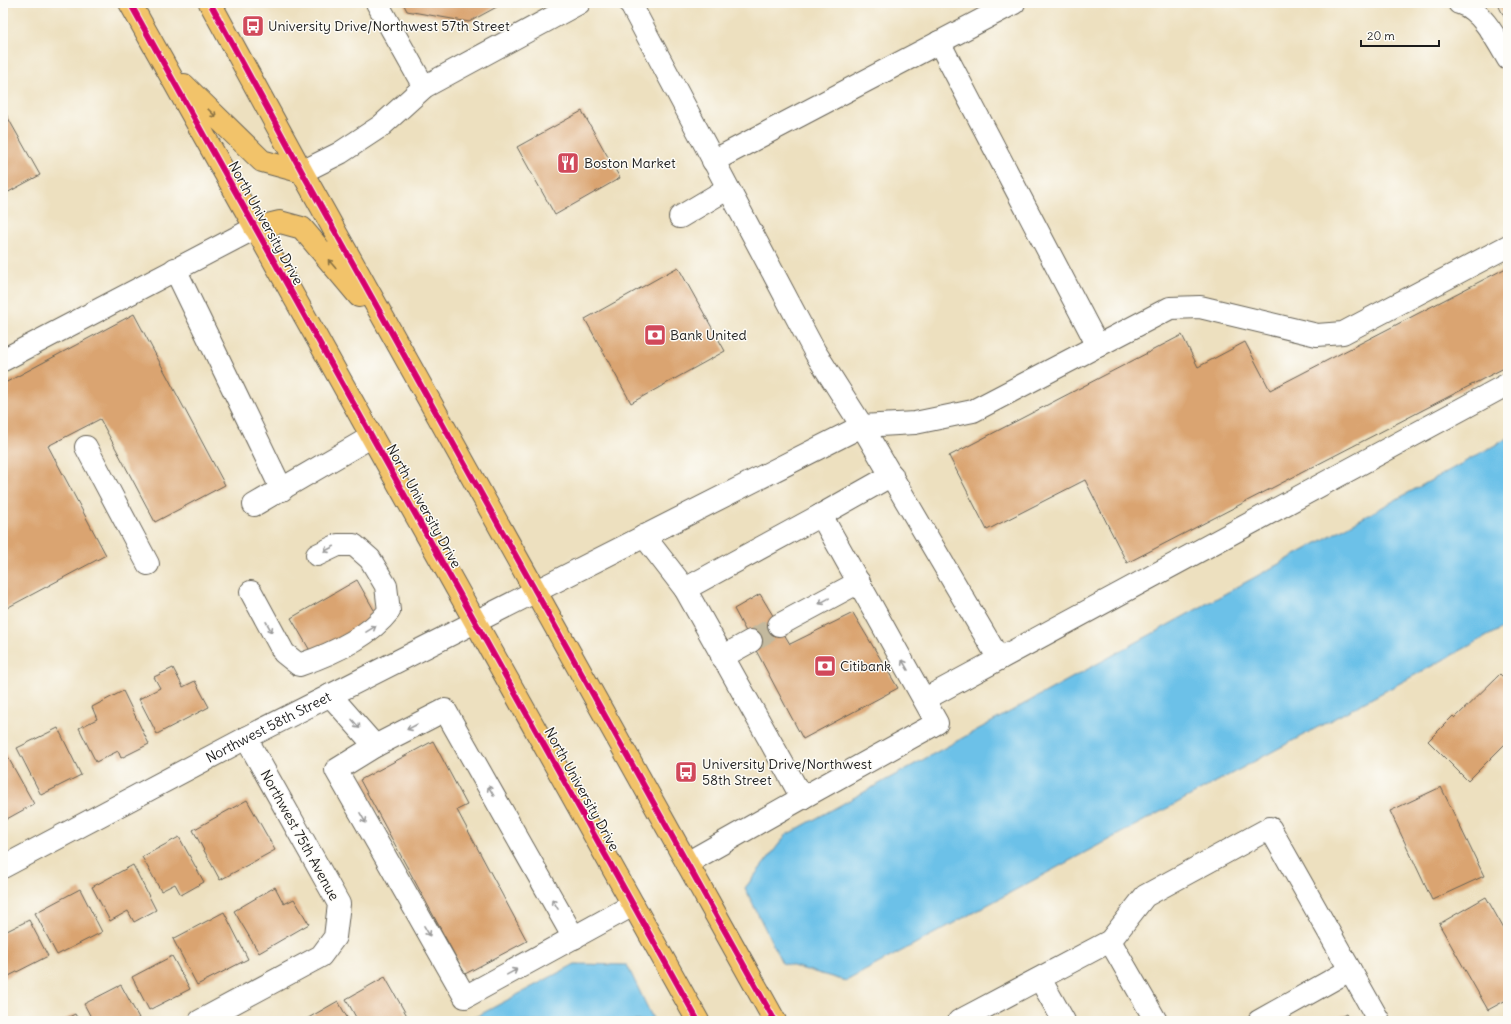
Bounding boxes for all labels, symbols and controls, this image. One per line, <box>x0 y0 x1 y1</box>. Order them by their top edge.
bus stop icon: University Drive/Northwest 57th Street <box>240 13 266 39</box>
place label: University Drive/Northwest 57th Street <box>268 17 510 35</box>
scale bar <box>1361 22 1439 48</box>
text: 20 m <box>1367 28 1395 43</box>
one-way arrow <box>207 108 217 118</box>
restaurant icon: Boston Market <box>555 150 581 176</box>
place label: Boston Market <box>584 154 676 172</box>
street label: North University Drive <box>225 158 307 288</box>
one-way arrow <box>328 258 337 269</box>
bank icon: Bank United <box>642 322 668 348</box>
place label: Bank United <box>670 326 747 344</box>
street label: North University Drive <box>383 441 465 571</box>
one-way arrow <box>323 546 335 553</box>
one-way arrow <box>818 597 830 605</box>
one-way arrow <box>266 620 274 632</box>
one-way arrow <box>365 625 376 633</box>
bank icon: Citibank <box>812 653 838 679</box>
place label: Citibank <box>840 657 891 675</box>
one-way arrow <box>901 659 909 671</box>
street label: Northwest 58th Street <box>203 687 334 767</box>
one-way arrow <box>351 719 360 730</box>
one-way arrow <box>406 723 418 731</box>
street label: North University Drive <box>541 724 623 854</box>
place label: University Drive/Northwest 58th Street <box>702 755 872 789</box>
bus stop icon: University Drive/Northwest 58th Street <box>673 759 699 785</box>
street label: Northwest 75th Avenue <box>257 766 343 904</box>
one-way arrow <box>486 785 494 797</box>
one-way arrow <box>359 812 367 824</box>
one-way arrow <box>550 898 558 910</box>
one-way arrow <box>424 925 432 937</box>
one-way arrow <box>506 967 518 975</box>

